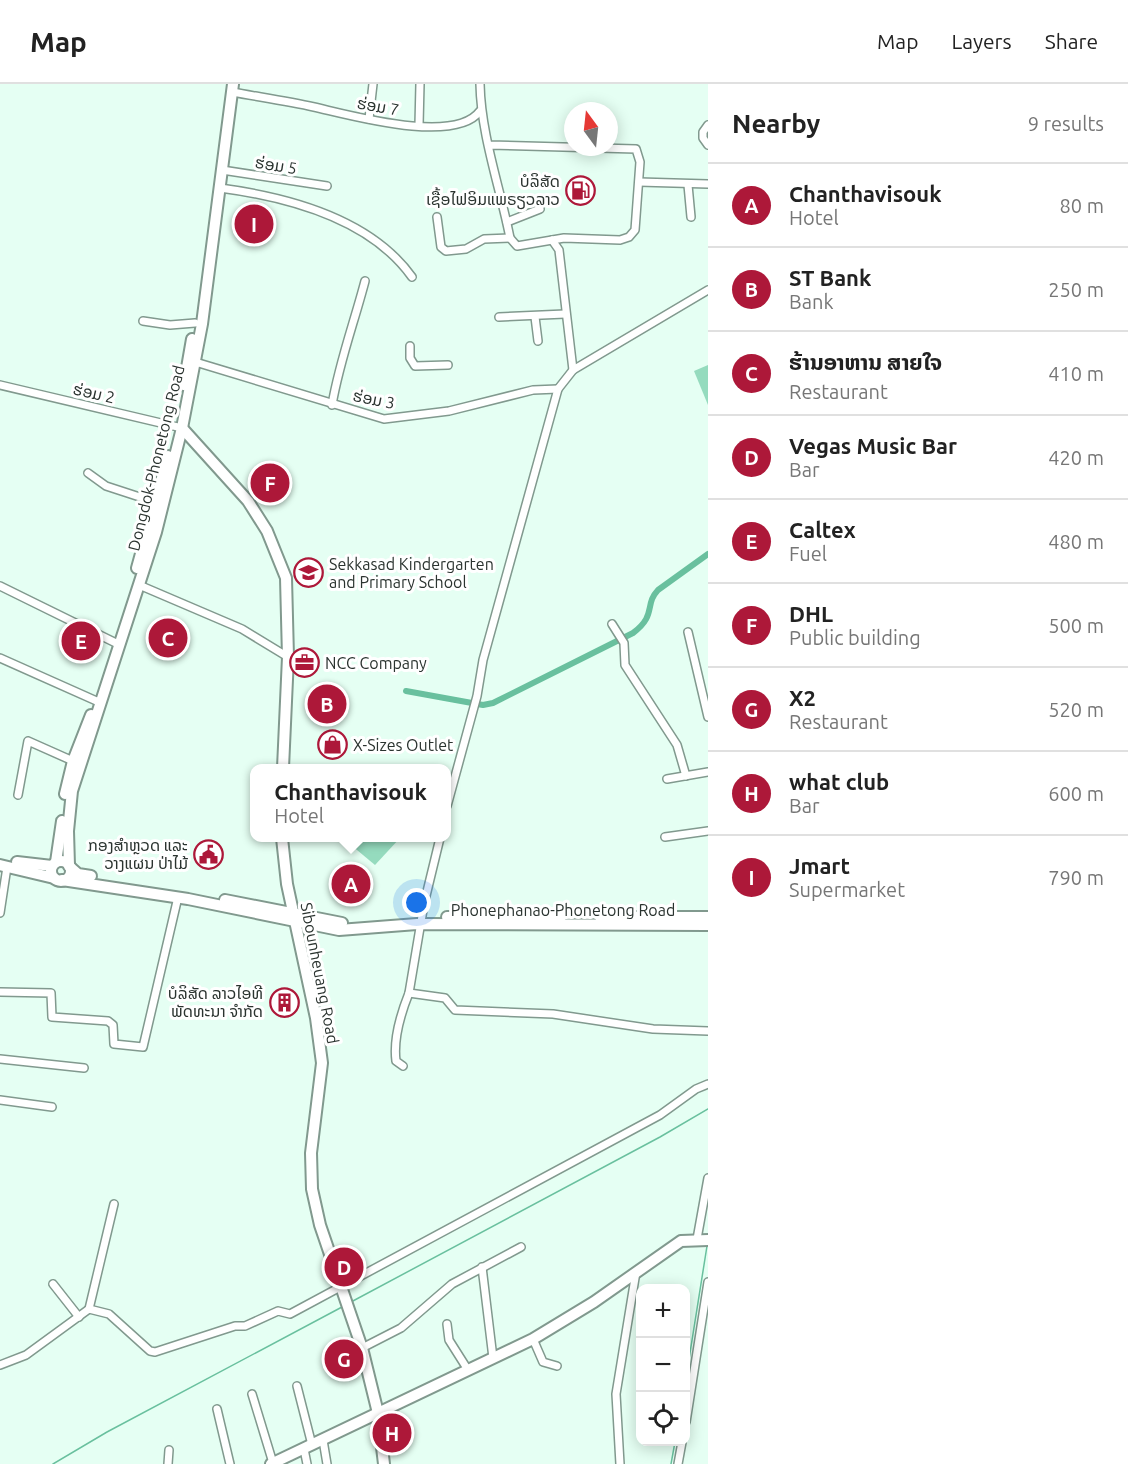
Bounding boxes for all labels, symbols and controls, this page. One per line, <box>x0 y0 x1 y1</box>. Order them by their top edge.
text: Map <box>30 26 87 57</box>
text: Map <box>877 29 918 53</box>
text: Layers <box>951 29 1012 53</box>
text: Share <box>1045 29 1098 53</box>
street label: ຮ່ອມ 7 <box>356 93 400 119</box>
north arrow <box>564 102 618 156</box>
text: Nearby <box>732 109 820 138</box>
text: 9 results <box>1028 112 1104 135</box>
street label: ຮ່ອມ 5 <box>254 153 298 177</box>
place label: ບໍລິສັດ ເຊື້ອໄຟອິມແພຣຽວລາວ <box>426 172 560 210</box>
fuel station icon: ບໍລິສັດ ເຊື້ອໄຟອິມແພຣຽວລາວ <box>565 174 597 206</box>
text: Chanthavisouk <box>789 181 942 206</box>
text: A <box>744 194 759 217</box>
text: 80 m <box>1060 194 1104 217</box>
pin: I <box>234 202 274 246</box>
text: Hotel <box>789 206 839 229</box>
text: ST Bank <box>789 265 871 290</box>
text: B <box>745 278 758 301</box>
text: 250 m <box>1048 278 1104 301</box>
text: Bank <box>789 290 834 313</box>
text: ຮ້ານອາຫານ ສາຍໃຈ <box>789 349 942 374</box>
text: C <box>745 362 758 385</box>
text: 410 m <box>1048 362 1104 385</box>
street label: Dongdok-Phonetong Road <box>124 363 188 553</box>
street label: ຮ່ອມ 2 <box>71 379 117 407</box>
text: Restaurant <box>789 380 888 403</box>
street label: ຮ່ອມ 3 <box>352 386 396 412</box>
text: Vegas Music Bar <box>789 433 957 458</box>
text: D <box>744 446 759 469</box>
text: 420 m <box>1048 446 1104 469</box>
text: Bar <box>789 458 820 481</box>
pin: F <box>250 460 290 506</box>
text: Caltex <box>789 517 856 542</box>
text: E <box>746 530 757 553</box>
text: 480 m <box>1048 530 1104 553</box>
text: Fuel <box>789 542 827 565</box>
place label: Sekkasad Kindergarten and Primary School <box>329 555 494 591</box>
school or university icon: Sekkasad Kindergarten and Primary School <box>292 557 324 589</box>
text: DHL <box>789 601 833 626</box>
text: F <box>746 614 757 637</box>
text: 500 m <box>1048 614 1104 637</box>
pin: C <box>148 616 188 660</box>
pin: E <box>62 618 100 664</box>
text: Public building <box>789 626 921 649</box>
office icon: NCC Company <box>288 647 320 679</box>
place label: NCC Company <box>325 654 427 672</box>
pin: B <box>308 682 346 726</box>
text: X2 <box>789 685 816 710</box>
text: G <box>745 698 758 721</box>
text: 520 m <box>1048 698 1104 721</box>
text: Restaurant <box>789 710 888 733</box>
shop icon: X-Sizes Outlet <box>316 729 348 761</box>
place label: X-Sizes Outlet <box>353 736 454 754</box>
popup <box>250 764 451 842</box>
text: what club <box>789 769 889 794</box>
text: Chanthavisouk <box>274 779 427 804</box>
text: H <box>744 782 759 805</box>
text: 600 m <box>1048 782 1104 805</box>
text: Bar <box>789 794 820 817</box>
text: Hotel <box>274 804 324 827</box>
place label: ກອງສໍາຫຼວດ ແລະ ວາງແຜນ ປ່າໄມ້ <box>88 836 189 872</box>
public building icon: ກອງສໍາຫຼວດ ແລະ ວາງແຜນ ປ່າໄມ້ <box>193 838 225 870</box>
text: Jmart <box>789 853 850 878</box>
pin: A <box>332 862 370 906</box>
text: I <box>748 866 755 889</box>
text: 790 m <box>1048 866 1104 889</box>
text: Supermarket <box>789 878 905 901</box>
your location <box>402 888 431 917</box>
street label: Sibounheuang Road <box>297 901 343 1045</box>
street label: Phonephanao-Phonetong Road <box>451 901 675 919</box>
place label: ບໍລິສັດ ລາວໄອທີ ພັດທະນາ ຈຳກັດ <box>168 984 263 1020</box>
building icon: ບໍລິສັດ ລາວໄອທີ ພັດທະນາ ຈຳກັດ <box>268 986 300 1018</box>
pin: D <box>324 1244 364 1290</box>
map controls <box>636 1284 690 1446</box>
button: + <box>636 1284 690 1338</box>
pin: G <box>324 1336 364 1382</box>
button: − <box>636 1338 690 1392</box>
button: locate <box>636 1392 690 1446</box>
pin: H <box>372 1410 412 1456</box>

